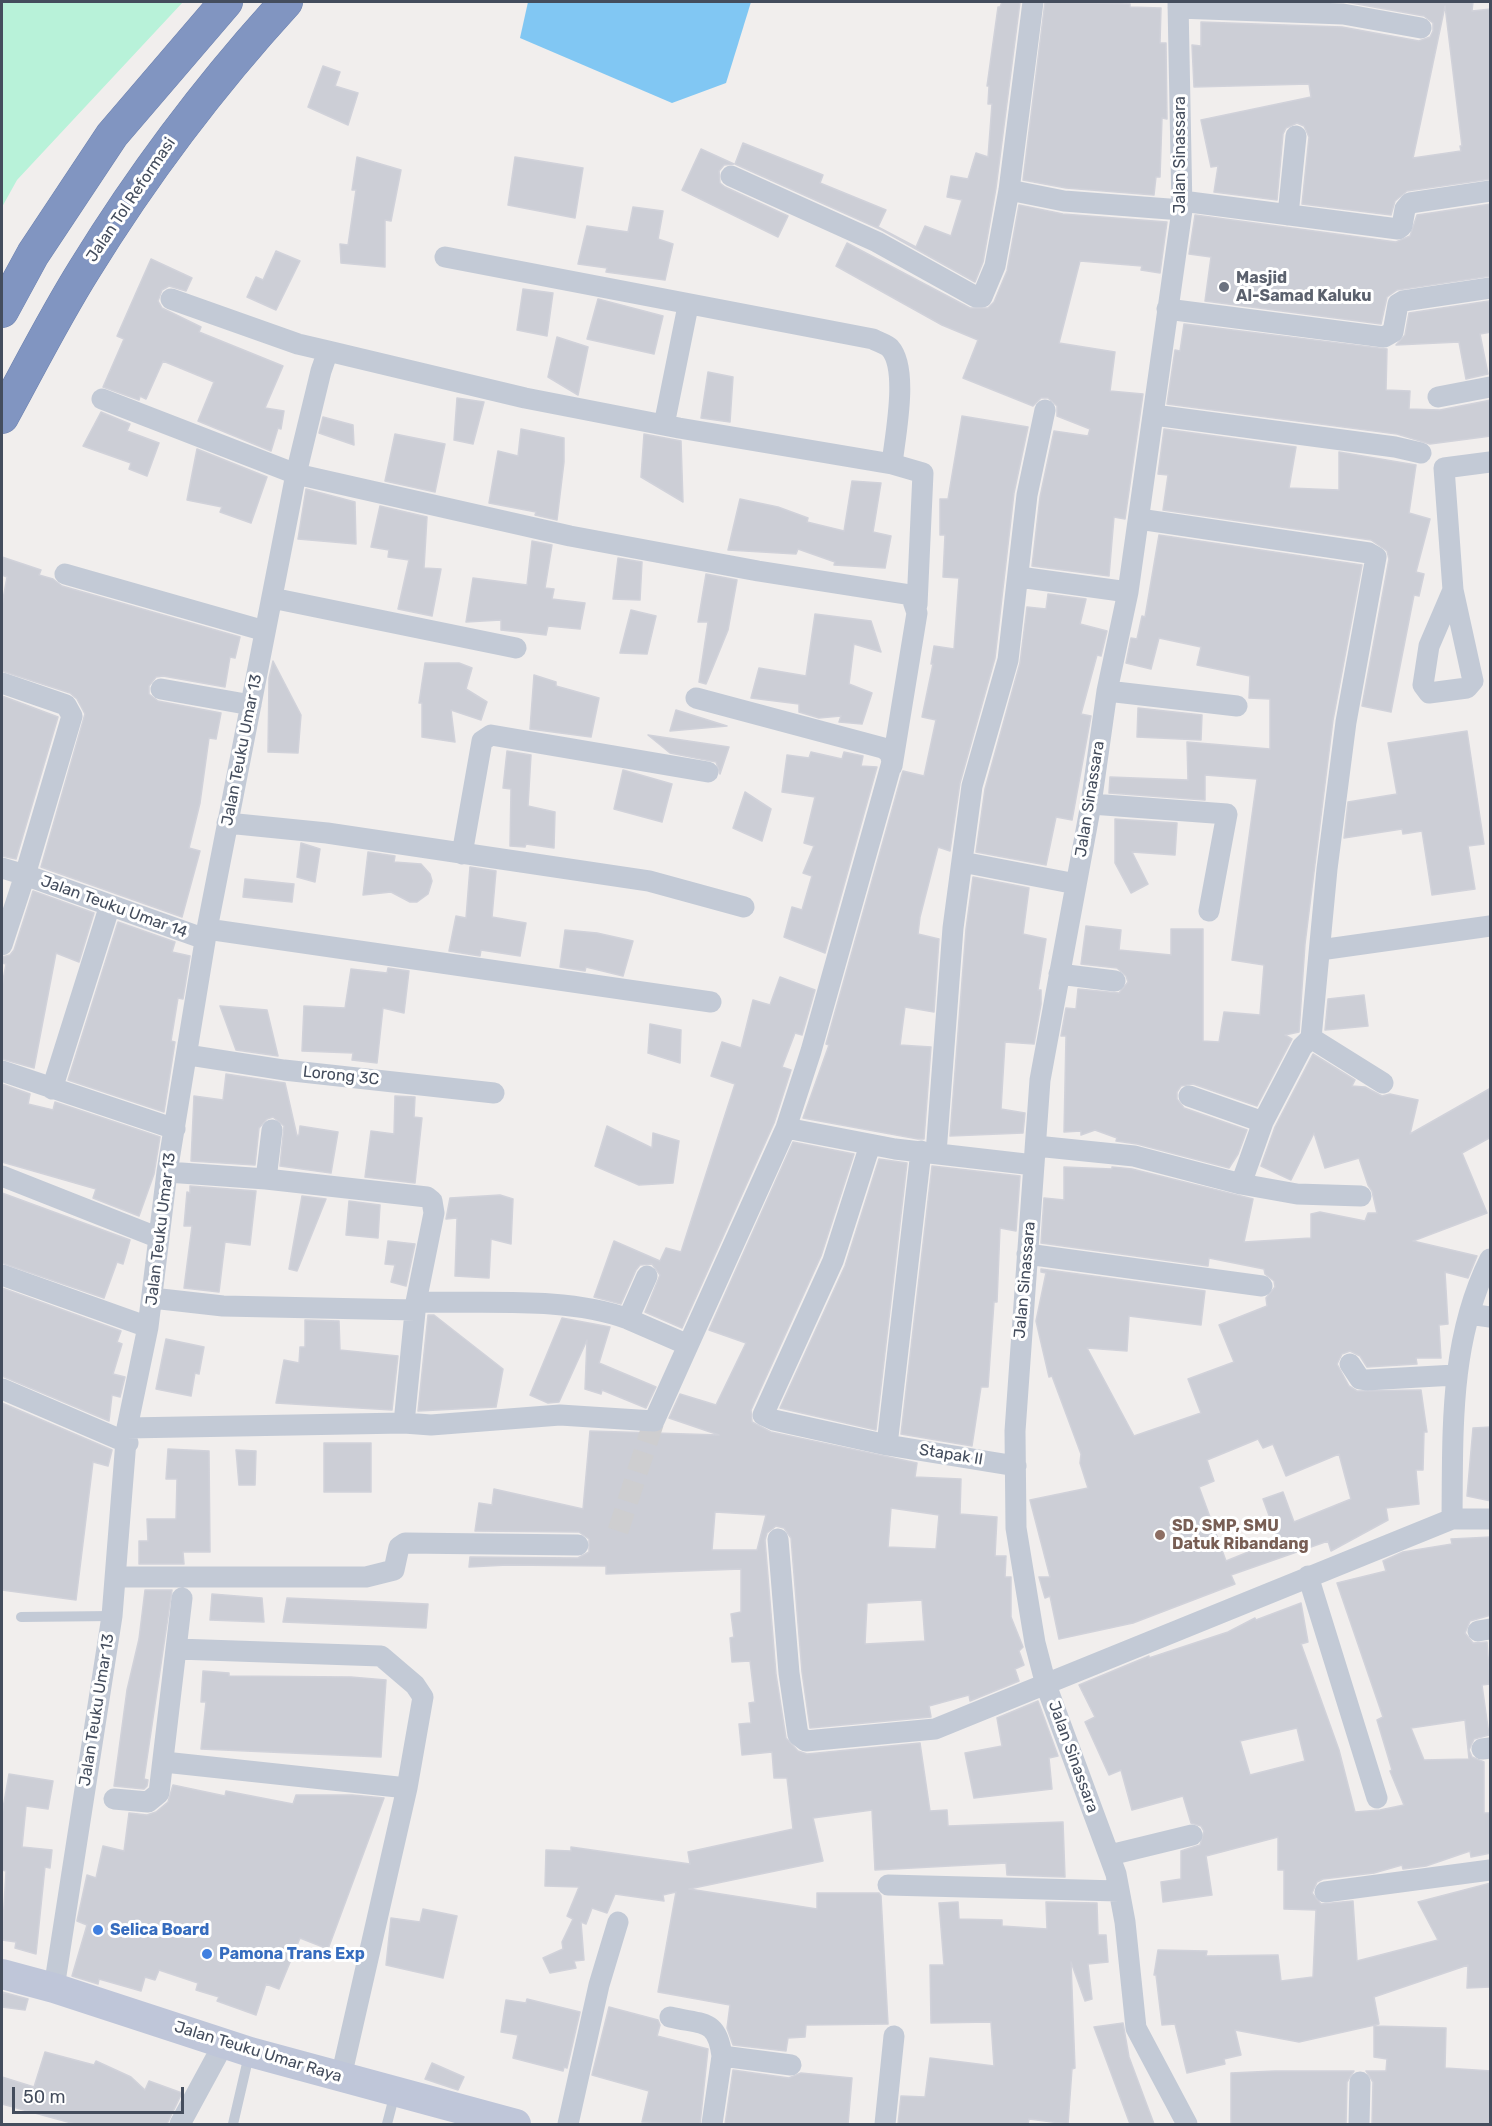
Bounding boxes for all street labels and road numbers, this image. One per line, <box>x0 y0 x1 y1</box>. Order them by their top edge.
street label: Jalan Sinassara <box>1170 96 1190 214</box>
street label: Jalan Tol Reformasi <box>82 134 180 266</box>
street label: Jalan Teuku Umar 13 <box>218 673 266 827</box>
street label: Jalan Sinassara <box>1071 739 1109 859</box>
street label: Jalan Teuku Umar 14 <box>38 872 190 942</box>
street label: Lorong 3C <box>302 1062 380 1090</box>
street label: Jalan Teuku Umar 13 <box>142 1151 180 1307</box>
street label: Jalan Sinassara <box>1010 1221 1040 1339</box>
street label: Stapak II <box>918 1440 984 1470</box>
street label: Jalan Teuku Umar 13 <box>75 1632 119 1788</box>
street label: Jalan Sinassara <box>1044 1698 1102 1816</box>
street label: Jalan Teuku Umar Raya <box>172 2017 344 2087</box>

